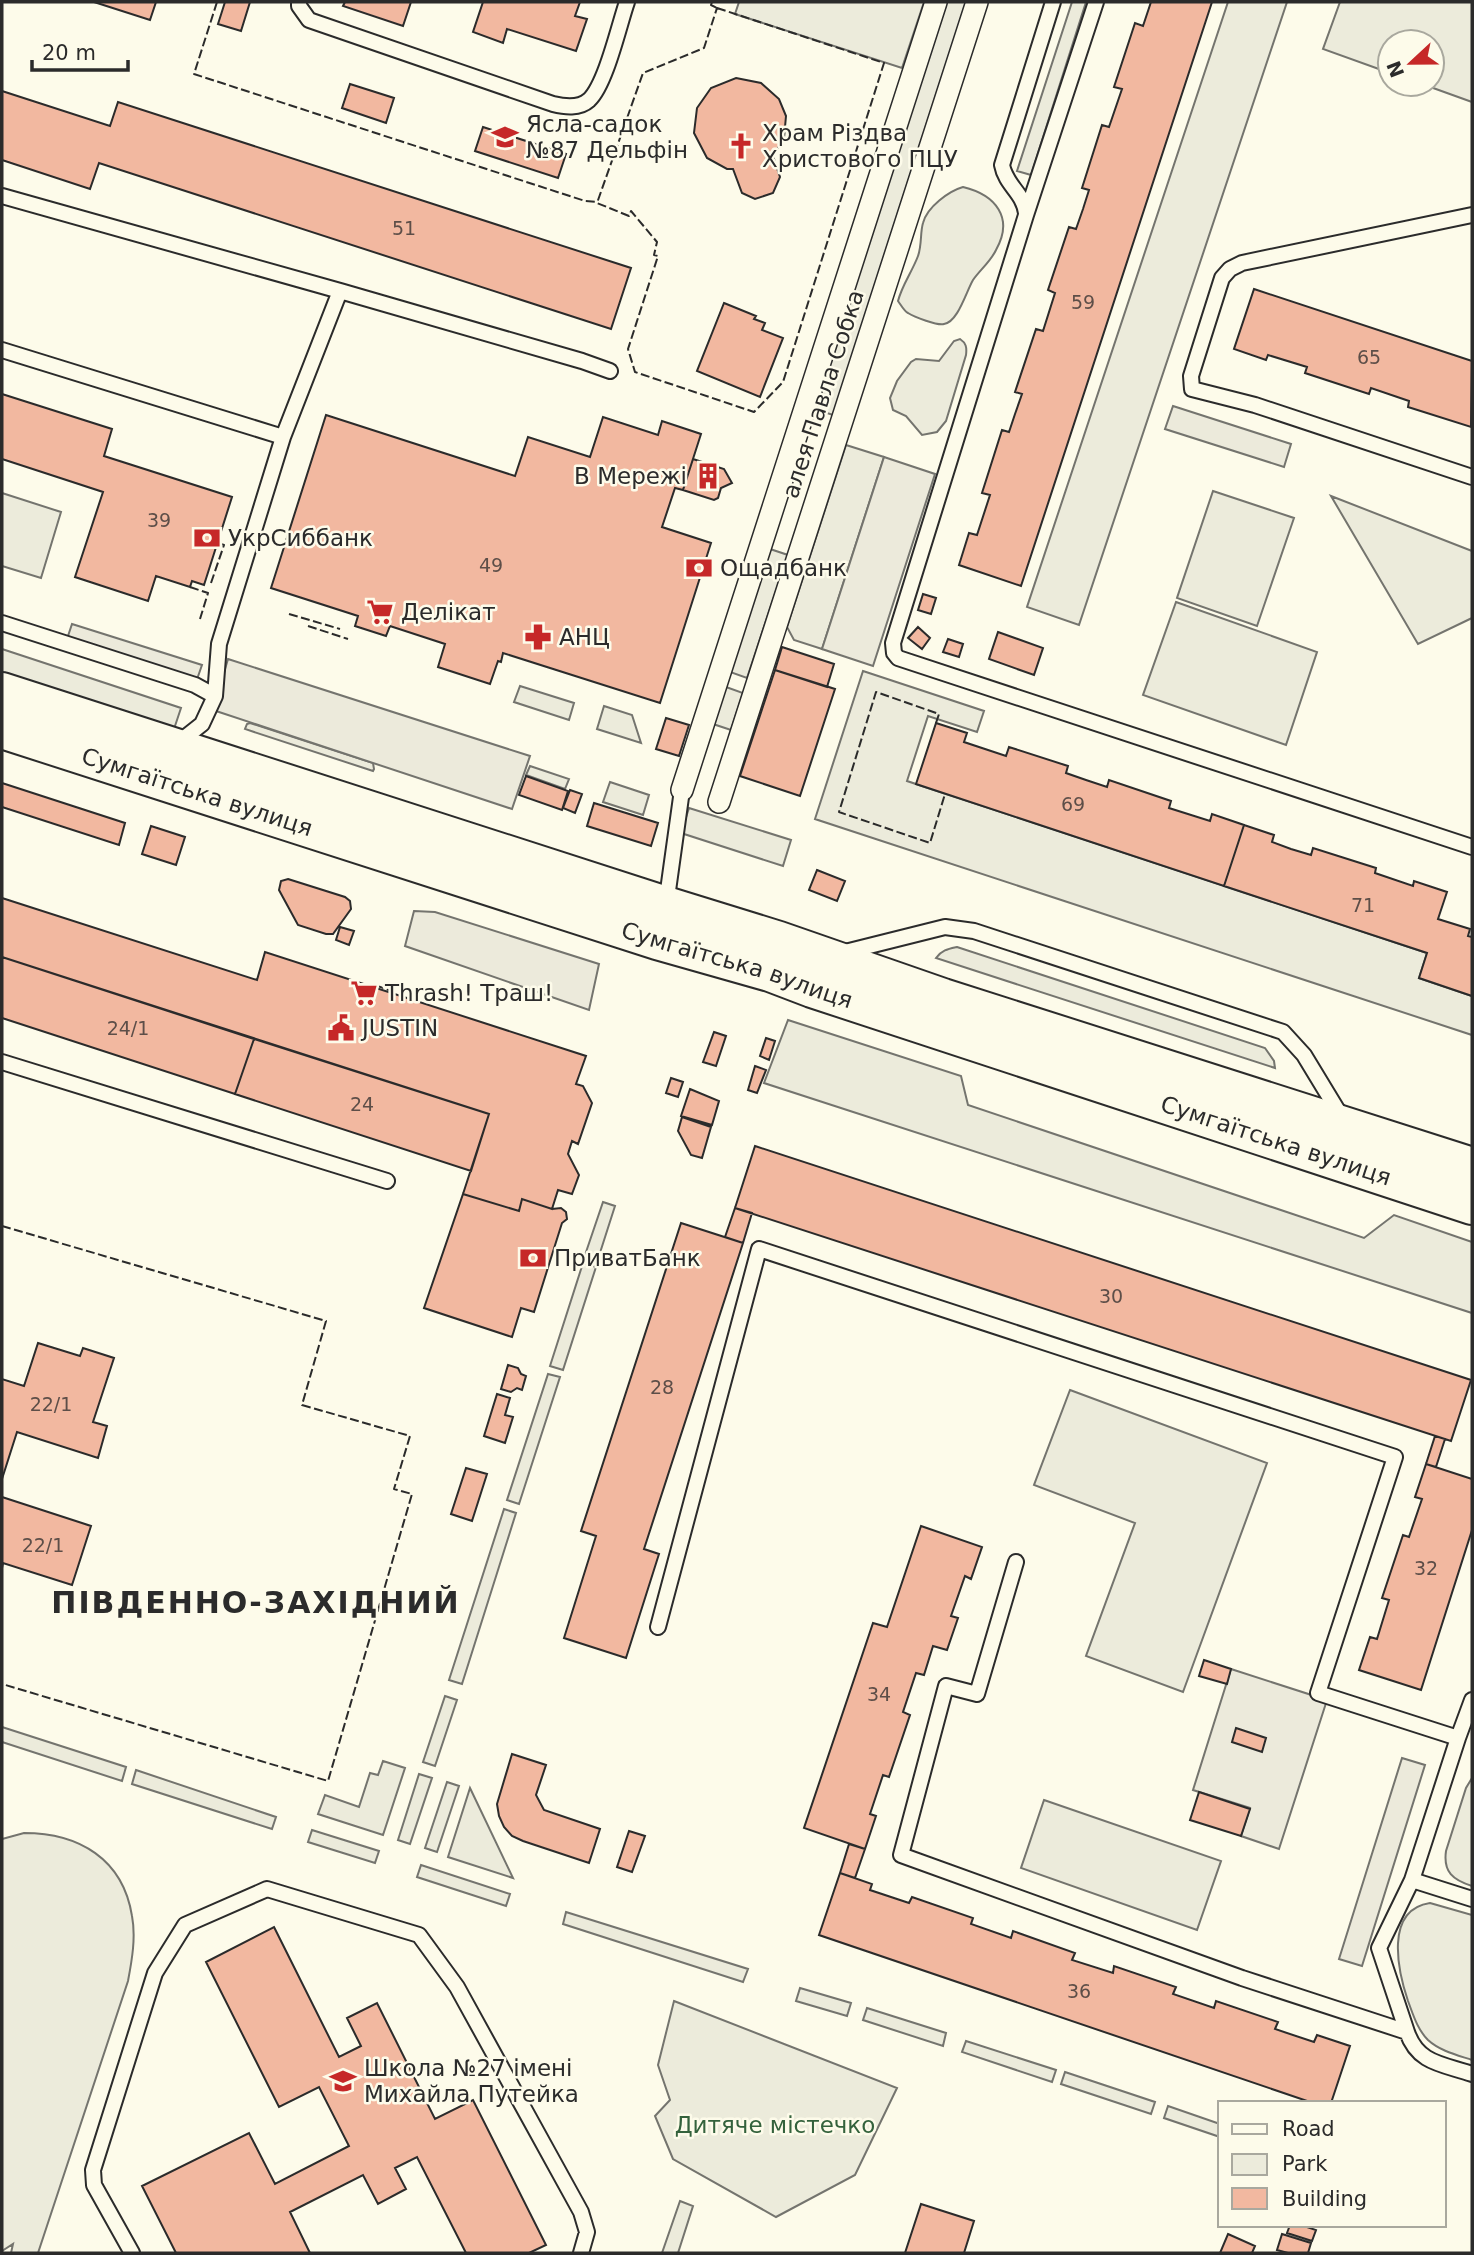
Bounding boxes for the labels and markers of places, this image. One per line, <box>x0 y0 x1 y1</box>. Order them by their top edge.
place label: Ясла-садок №87 Дельфін <box>526 111 688 163</box>
place label: Храм Різдва Христового ПЦУ <box>762 120 958 172</box>
school or university icon: Ясла-садок №87 Дельфін <box>490 122 520 152</box>
church icon: Храм Різдва Христового ПЦУ <box>726 131 756 161</box>
building icon: В Мережі <box>693 461 723 491</box>
place label: В Мережі <box>574 463 687 489</box>
bank icon: УкрСиббанк <box>192 523 222 553</box>
place label: УкрСиббанк <box>228 525 373 551</box>
bank icon: Ощадбанк <box>684 553 714 583</box>
place label: Ощадбанк <box>720 555 847 581</box>
supermarket icon: Делікат <box>365 597 395 627</box>
place label: Делікат <box>401 599 496 625</box>
pharmacy icon: АНЦ <box>523 622 553 652</box>
place label: АНЦ <box>559 624 610 650</box>
supermarket icon: Thrash! Траш! <box>349 978 379 1008</box>
place label: Thrash! Траш! <box>384 980 553 1006</box>
public building icon: JUSTIN <box>326 1013 356 1043</box>
place label: JUSTIN <box>360 1015 438 1041</box>
bank icon: ПриватБанк <box>518 1243 548 1273</box>
place label: ПриватБанк <box>554 1245 701 1271</box>
place label: Школа №27 імені Михайла Путейка <box>364 2055 579 2107</box>
school or university icon: Школа №27 імені Михайла Путейка <box>328 2066 358 2096</box>

